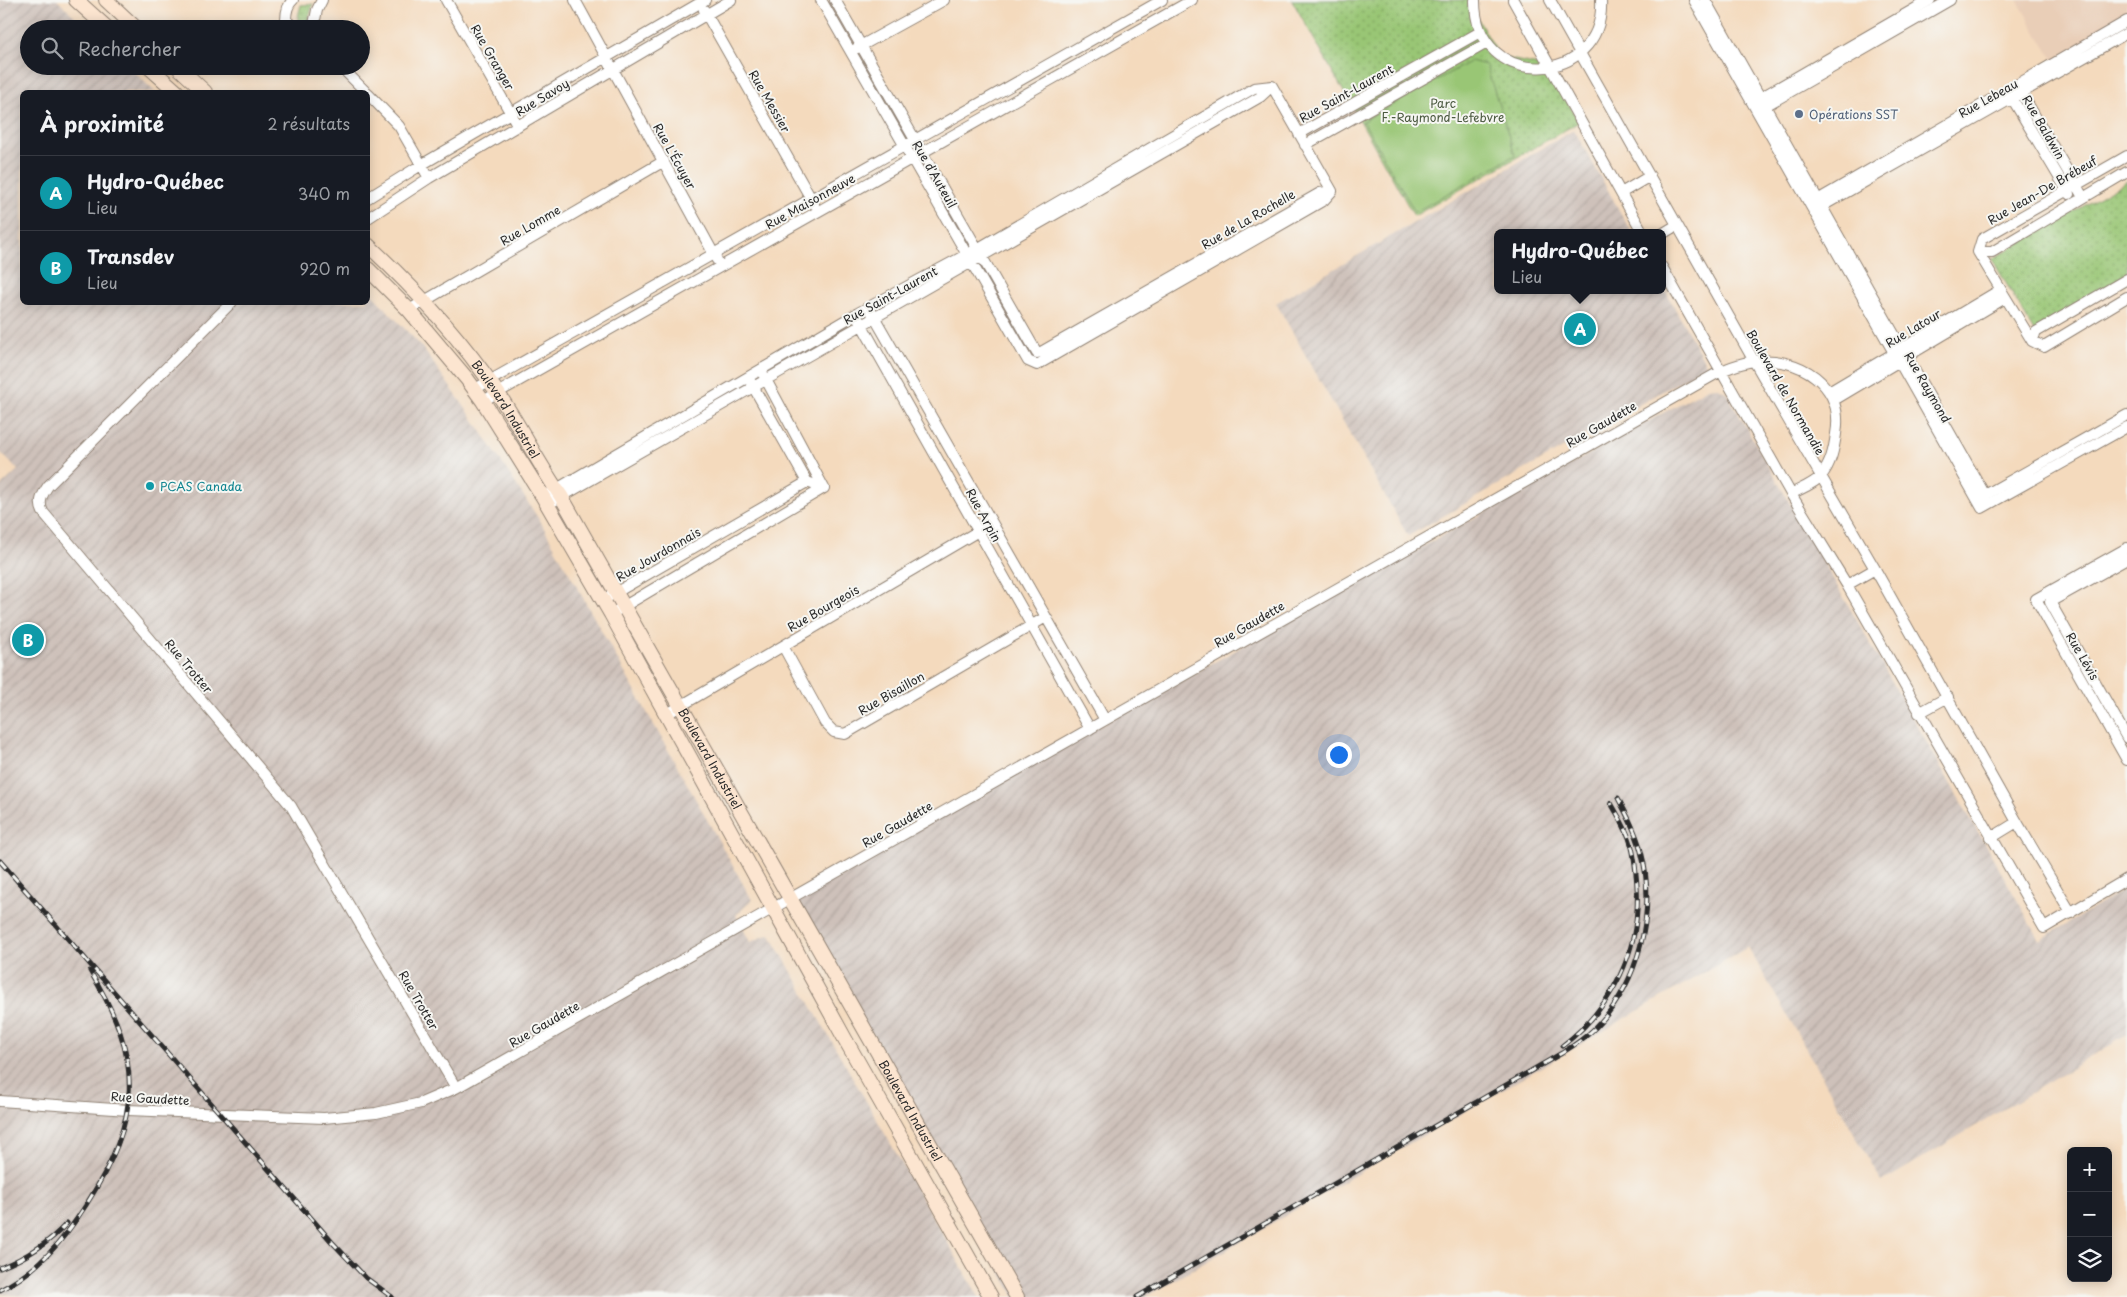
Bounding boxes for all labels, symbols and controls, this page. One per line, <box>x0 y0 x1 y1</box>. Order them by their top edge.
search box <box>20 20 370 75</box>
street label: Rue Granger <box>467 21 519 94</box>
icon: search <box>38 34 66 62</box>
text: Rechercher <box>78 34 181 62</box>
street label: Rue Saint-Laurent <box>1296 60 1396 126</box>
street label: Rue Messier <box>745 66 795 136</box>
street label: Rue Savoy <box>512 74 572 120</box>
street label: Rue Lebeau <box>1955 74 2021 122</box>
street label: Rue Baldwin <box>2018 92 2070 162</box>
park label: Parc F.-Raymond-Lefebvre <box>1382 94 1504 126</box>
place label: Opérations SST <box>1809 105 1899 123</box>
text: À proximité <box>40 107 164 139</box>
marker: Opérations SST <box>1793 108 1805 120</box>
text: 2 résultats <box>267 111 350 135</box>
street label: Rue L'Écuyer <box>649 120 701 193</box>
street label: Rue d'Auteuil <box>908 137 962 211</box>
street label: Rue Jean-De Brébeuf <box>1984 151 2101 229</box>
text: Hydro-Québec <box>87 167 224 195</box>
street label: Rue Maisonneuve <box>762 169 859 233</box>
text: A <box>50 181 62 205</box>
text: 340 m <box>298 181 350 205</box>
street label: Rue de La Rochelle <box>1198 185 1299 253</box>
text: Lieu <box>87 195 118 219</box>
street label: Rue Lomme <box>497 201 563 249</box>
popup <box>1494 229 1666 294</box>
text: Hydro-Québec <box>1511 236 1649 264</box>
text: Transdev <box>87 242 174 270</box>
text: B <box>51 256 61 280</box>
text: 920 m <box>299 256 350 280</box>
street label: Rue Saint-Laurent <box>840 262 940 328</box>
text: Lieu <box>1511 264 1542 288</box>
text: Lieu <box>87 270 118 294</box>
street label: Rue Latour <box>1882 304 1945 352</box>
pin: A <box>1564 310 1596 348</box>
street label: Boulevard de Normandie <box>1743 326 1829 458</box>
street label: Rue Raymond <box>1900 348 1956 426</box>
street label: Boulevard Industriel <box>468 356 544 462</box>
street label: Rue Gaudette <box>1562 397 1640 451</box>
place label: PCAS Canada <box>160 477 243 495</box>
marker: PCAS Canada <box>144 480 156 492</box>
street label: Rue Arpin <box>962 485 1006 545</box>
street label: Rue Jourdonnais <box>612 522 704 586</box>
street label: Rue Bourgeois <box>784 580 863 636</box>
street label: Rue Gaudette <box>1210 597 1288 651</box>
pin: B <box>12 621 44 659</box>
street label: Rue Lévis <box>2062 629 2104 684</box>
street label: Rue Trotter <box>161 635 217 697</box>
street label: Rue Bisaillon <box>855 667 927 719</box>
street label: Boulevard Industriel <box>674 704 746 812</box>
your location <box>1326 742 1352 768</box>
street label: Rue Gaudette <box>858 797 936 851</box>
street label: Rue Trotter <box>395 967 443 1033</box>
street label: Rue Gaudette <box>505 997 583 1051</box>
street label: Boulevard Industriel <box>875 1056 947 1164</box>
street label: Rue Gaudette <box>110 1087 190 1109</box>
map controls <box>2067 1147 2112 1282</box>
button: + <box>2067 1147 2112 1192</box>
button: − <box>2067 1192 2112 1237</box>
button: layers <box>2067 1237 2112 1282</box>

